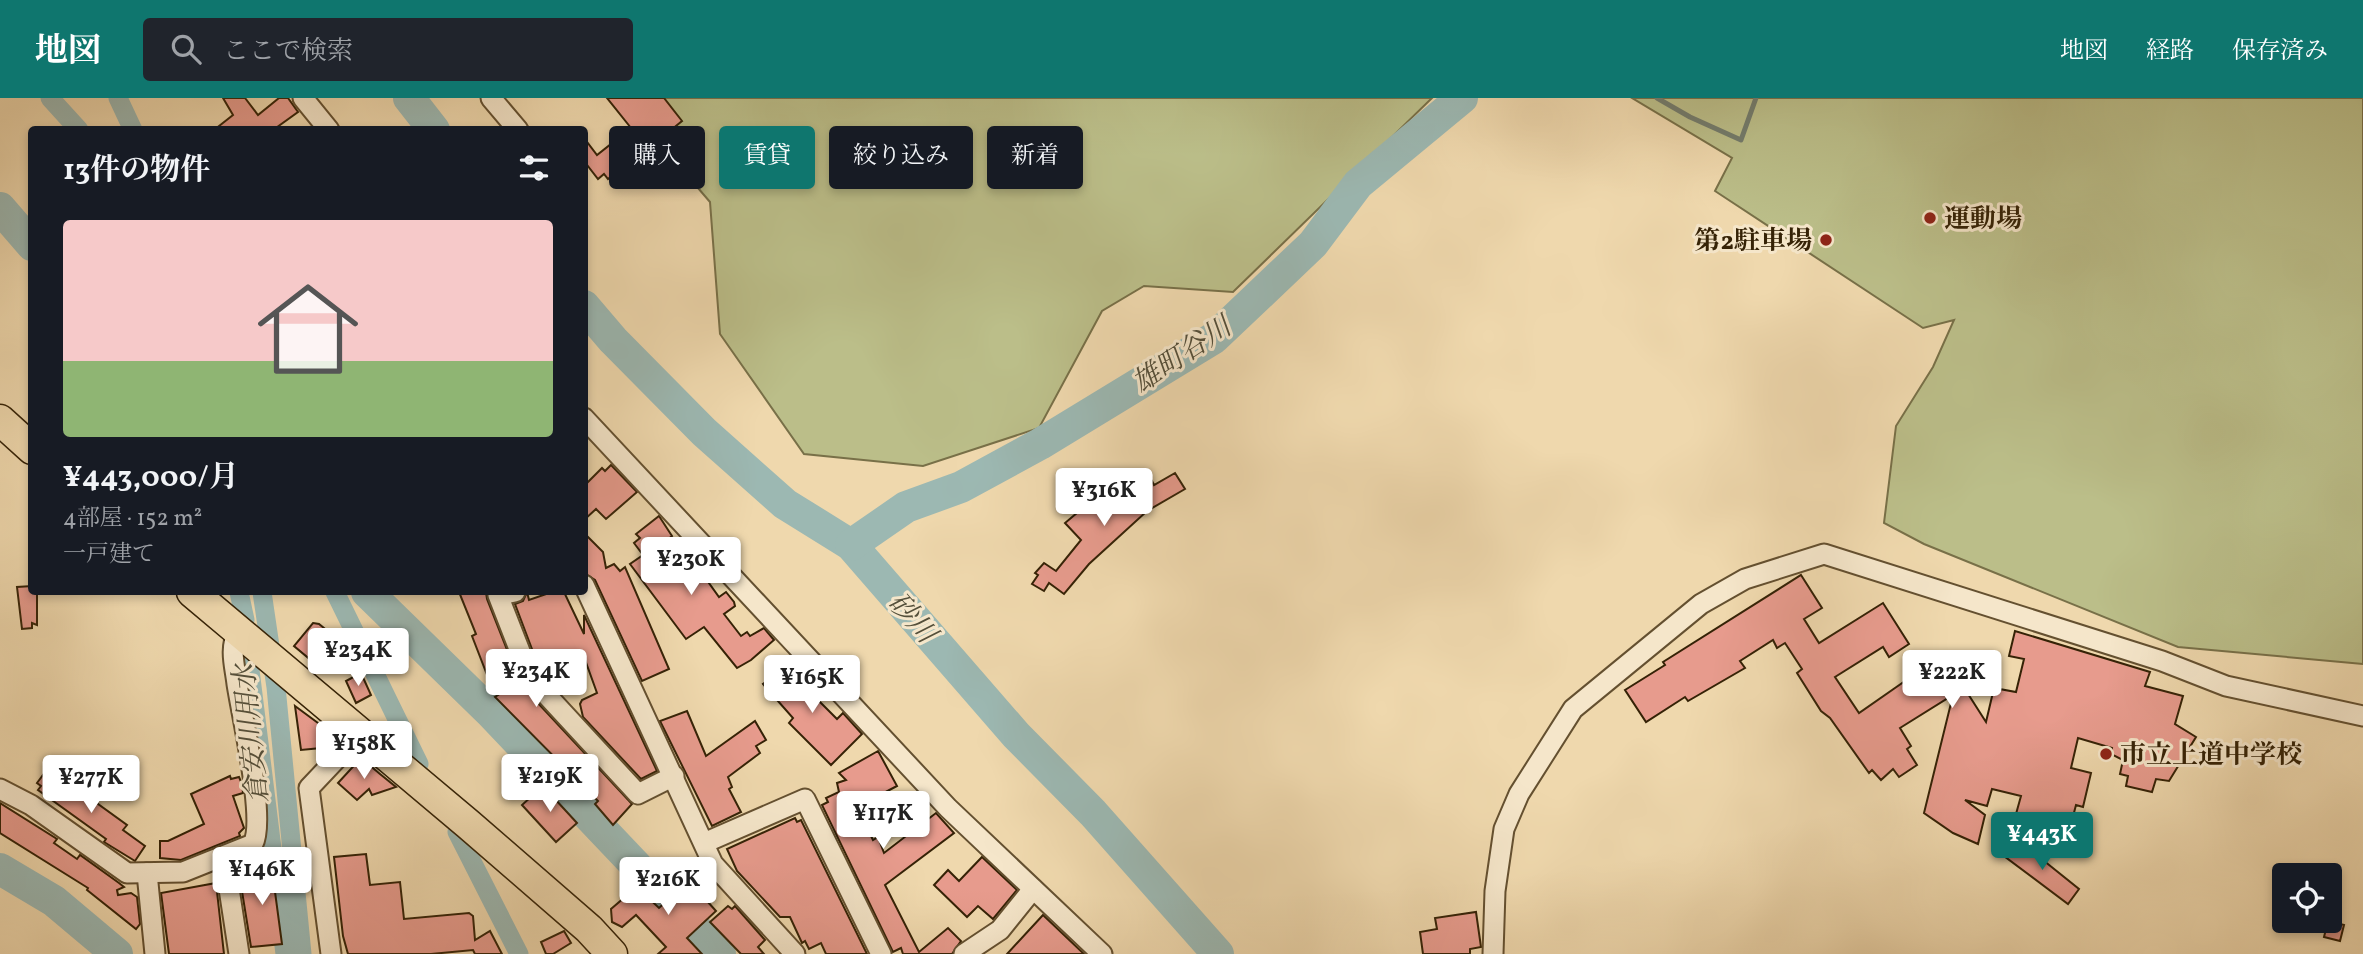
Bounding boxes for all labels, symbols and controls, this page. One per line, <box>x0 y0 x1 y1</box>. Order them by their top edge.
search box <box>143 18 633 81</box>
text: 地図 <box>35 30 101 76</box>
icon: search <box>167 30 205 68</box>
text: ここで検索 <box>223 34 353 70</box>
text: 地図 <box>2060 35 2108 69</box>
text: 経路 <box>2146 35 2194 69</box>
text: 保存済み <box>2232 35 2328 69</box>
chip: 購入 <box>609 126 705 189</box>
chip: 賃貸 <box>719 126 815 189</box>
chip: 絞り込み <box>829 126 973 189</box>
chip: 新着 <box>987 126 1083 189</box>
icon: filters <box>515 149 553 187</box>
text: 13件の物件 <box>63 150 210 192</box>
place label: 運動場 <box>1944 202 2022 238</box>
marker: 運動場 <box>1922 210 1938 226</box>
place label: 第2駐車場 <box>1694 224 1812 260</box>
marker: 第2駐車場 <box>1818 232 1834 248</box>
icon: home <box>245 266 371 392</box>
water label: 雄町谷川 <box>1125 307 1242 404</box>
text: ¥443,000/月 <box>63 457 239 499</box>
pin: ¥316K <box>1055 468 1153 528</box>
text: ¥316K <box>1072 475 1136 507</box>
text: 4部屋 · 152 m² <box>63 503 202 535</box>
pin: ¥230K <box>642 538 740 597</box>
text: 一戸建て <box>63 539 155 571</box>
text: ¥230K <box>657 544 725 576</box>
water label: 砂川 <box>878 585 946 655</box>
pin: ¥234K <box>309 628 407 688</box>
text: ¥234K <box>324 635 392 667</box>
pin: ¥234K <box>487 650 585 709</box>
pin: ¥222K <box>1903 650 2001 710</box>
text: ¥234K <box>502 656 570 688</box>
pin: ¥165K <box>763 656 861 715</box>
text: ¥222K <box>1918 657 1986 689</box>
water label: 倉安川用水 <box>225 659 279 805</box>
text: ¥165K <box>780 662 844 694</box>
pin: ¥158K <box>315 722 413 781</box>
text: ¥158K <box>332 728 396 760</box>
place label: 市立上道中学校 <box>2120 738 2302 774</box>
marker: 市立上道中学校 <box>2098 746 2114 762</box>
pin: ¥219K <box>501 754 599 814</box>
pin: ¥277K <box>42 756 140 815</box>
text: ¥219K <box>517 761 583 793</box>
text: ¥277K <box>59 762 123 794</box>
pin: ¥117K <box>834 792 932 851</box>
text: ¥117K <box>853 798 913 830</box>
pin: ¥443K <box>1993 812 2091 872</box>
text: ¥443K <box>2007 819 2077 851</box>
pin: ¥146K <box>213 848 311 907</box>
text: ¥146K <box>229 854 295 886</box>
pin: ¥216K <box>619 858 717 917</box>
map controls <box>2272 863 2342 933</box>
button: locate <box>2272 863 2342 933</box>
text: ¥216K <box>635 864 701 896</box>

